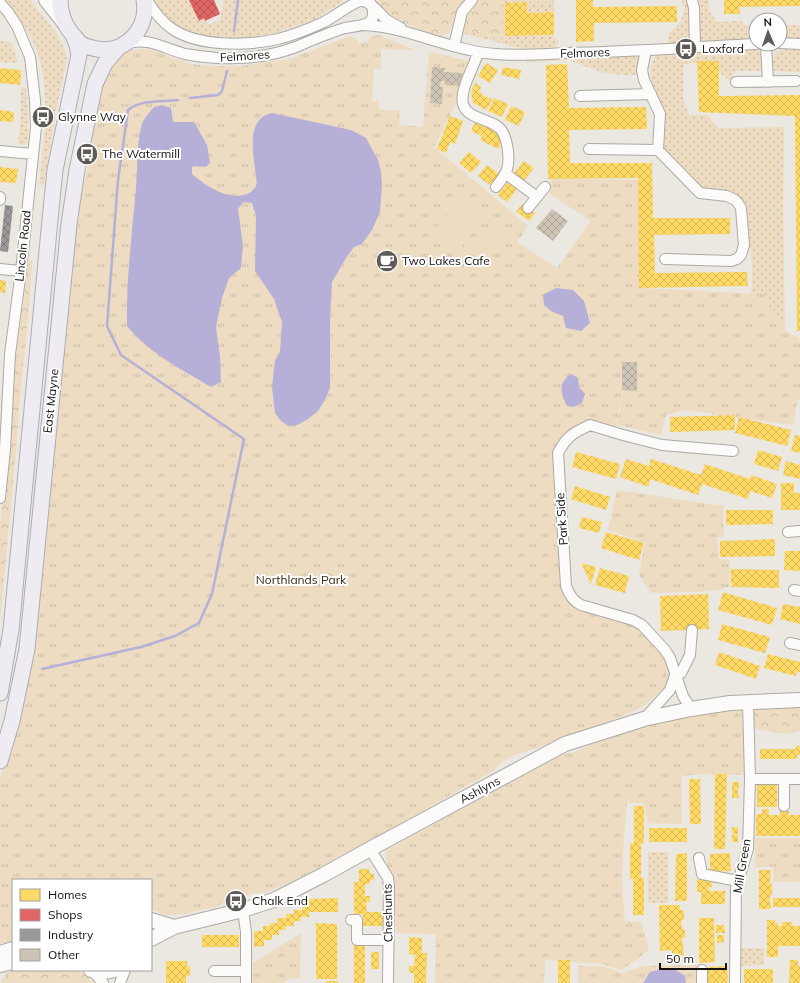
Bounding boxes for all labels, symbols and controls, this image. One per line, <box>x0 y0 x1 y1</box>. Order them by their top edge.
north arrow <box>748 12 788 52</box>
text: N <box>763 15 772 29</box>
bus stop icon: Loxford <box>673 36 699 62</box>
place label: Loxford <box>702 41 744 56</box>
street label: Felmores <box>560 44 610 61</box>
street label: Felmores <box>219 46 270 65</box>
bus stop icon: Glynne Way <box>30 104 56 130</box>
place label: Glynne Way <box>58 109 127 124</box>
bus stop icon: The Watermill <box>74 141 100 167</box>
place label: The Watermill <box>102 146 180 161</box>
street label: Lincoln Road <box>11 210 34 282</box>
cafe icon: Two Lakes Cafe <box>374 248 400 274</box>
place label: Two Lakes Cafe <box>402 253 490 268</box>
street label: East Mayne <box>40 368 61 434</box>
street label: Park Side <box>552 492 571 546</box>
park label: Northlands Park <box>256 572 347 587</box>
street label: Ashlyns <box>457 773 503 806</box>
street label: Mill Green <box>729 837 754 894</box>
legend <box>12 879 152 971</box>
street label: Cheshunts <box>379 883 396 943</box>
text: Homes <box>48 887 87 902</box>
bus stop icon: Chalk End <box>223 888 249 914</box>
place label: Chalk End <box>252 893 308 908</box>
text: Shops <box>48 907 83 922</box>
text: Industry <box>48 927 94 942</box>
scale bar <box>660 945 726 971</box>
text: Other <box>48 947 80 962</box>
text: 50 m <box>666 951 694 966</box>

